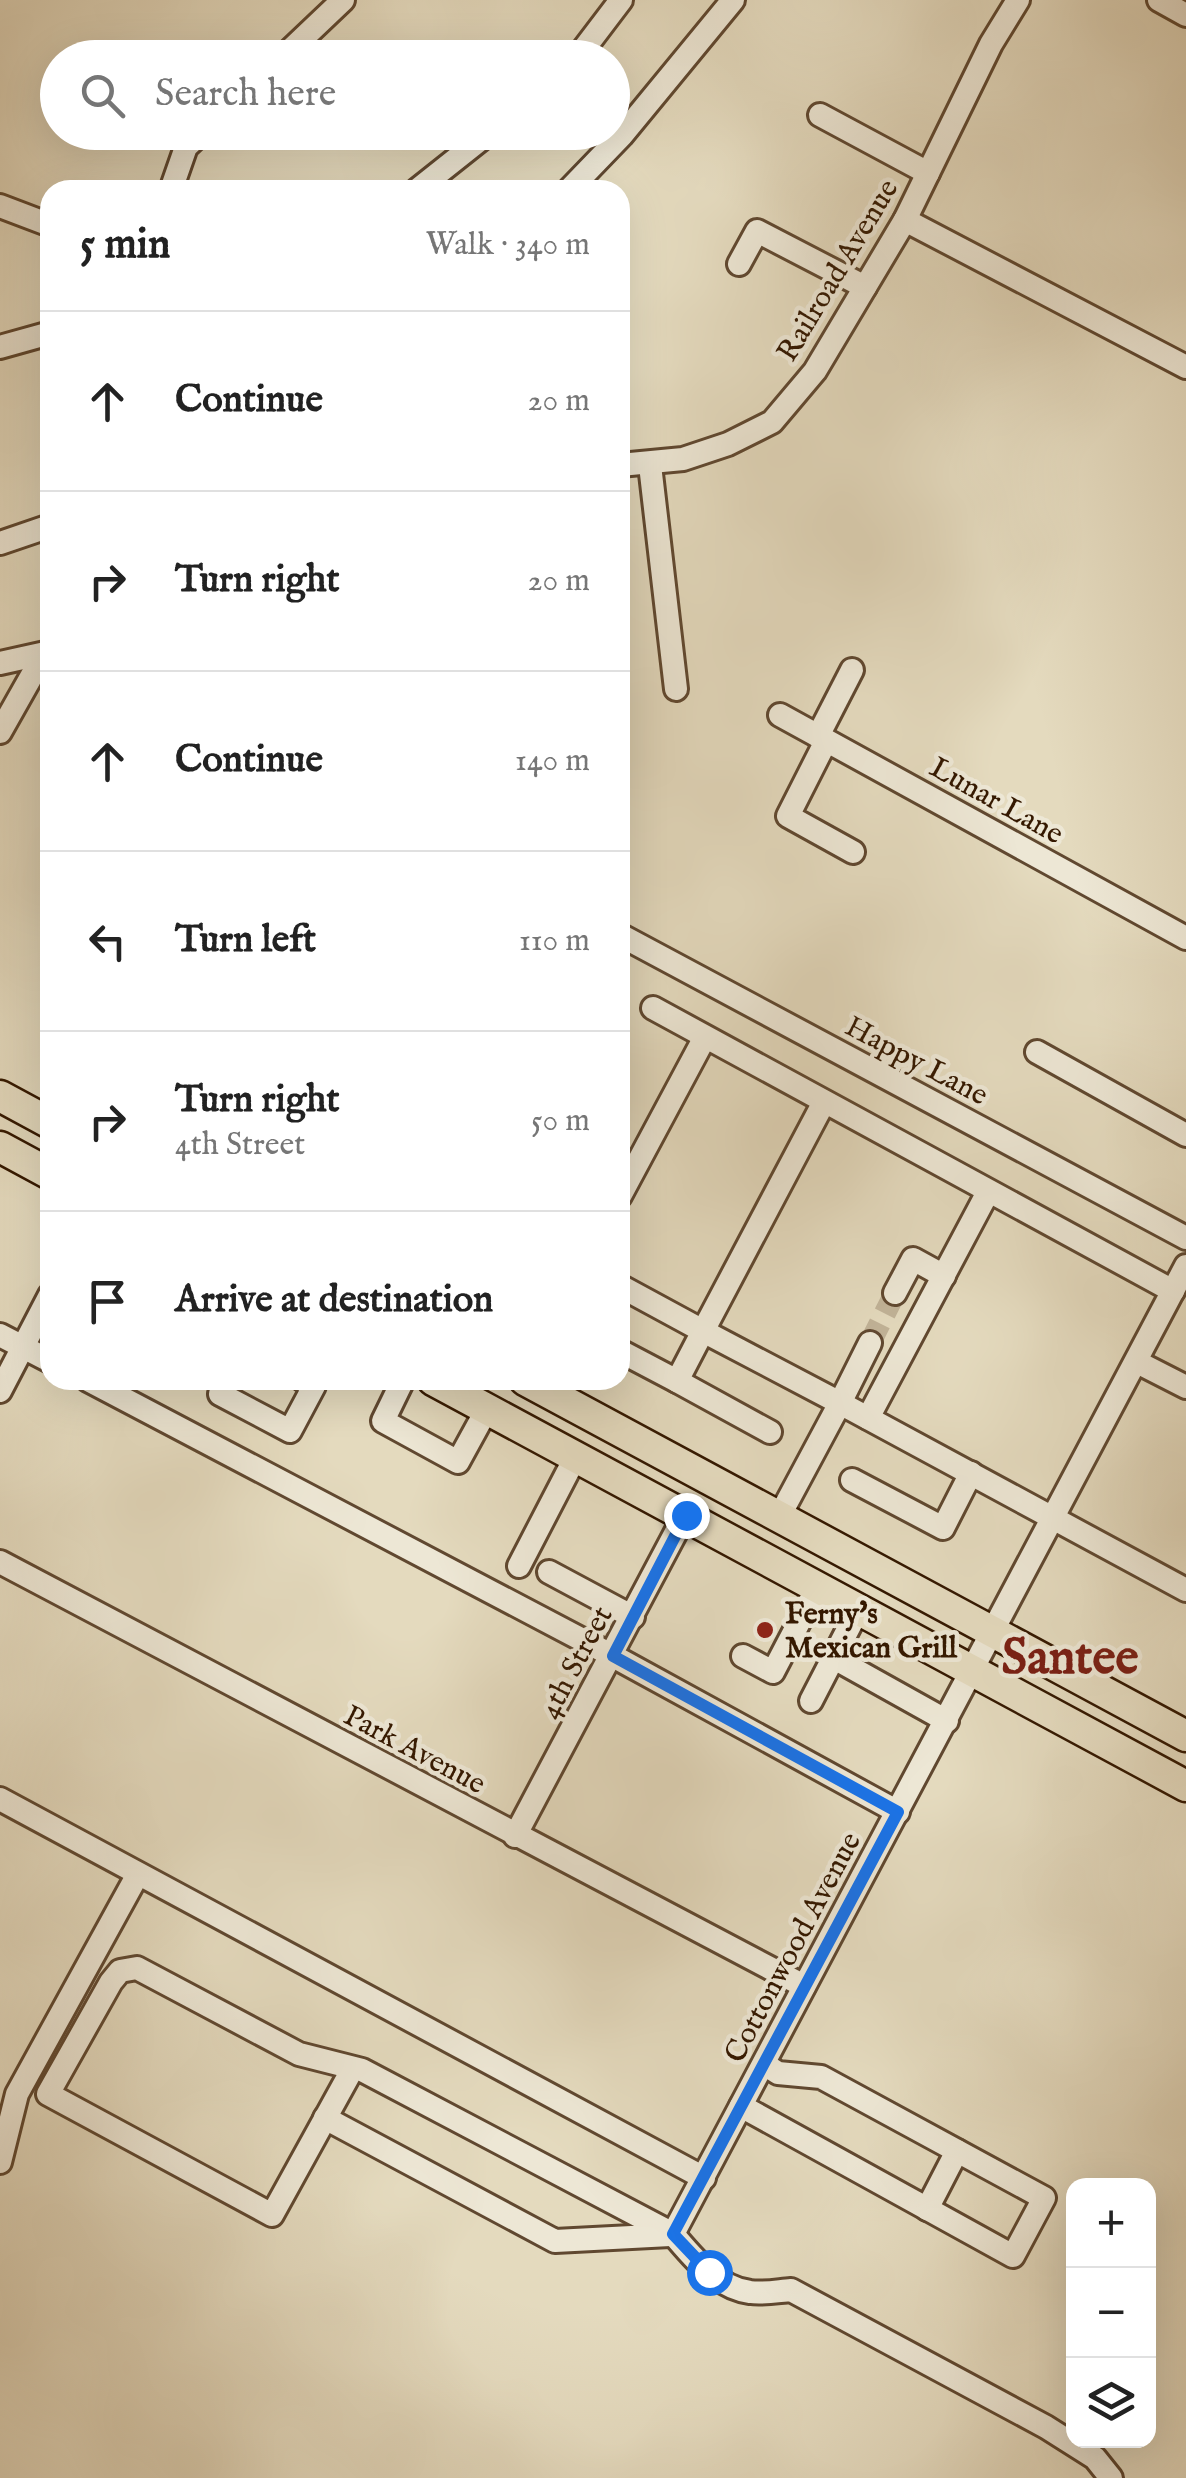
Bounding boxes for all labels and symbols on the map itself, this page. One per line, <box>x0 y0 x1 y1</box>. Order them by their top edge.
street label: Railroad Avenue <box>769 173 908 369</box>
street label: Lunar Lane <box>922 749 1070 854</box>
street label: Happy Lane <box>838 1008 994 1115</box>
route end <box>664 1493 710 1539</box>
place label: Ferny's Mexican Grill <box>785 1596 958 1668</box>
street label: 4th Street <box>531 1600 622 1726</box>
marker: Ferny's Mexican Grill <box>754 1619 776 1641</box>
district label: Santee <box>1002 1628 1138 1691</box>
street label: Park Avenue <box>337 1698 492 1804</box>
street label: Cottonwood Avenue <box>717 1826 871 2070</box>
route start <box>687 2250 733 2296</box>

